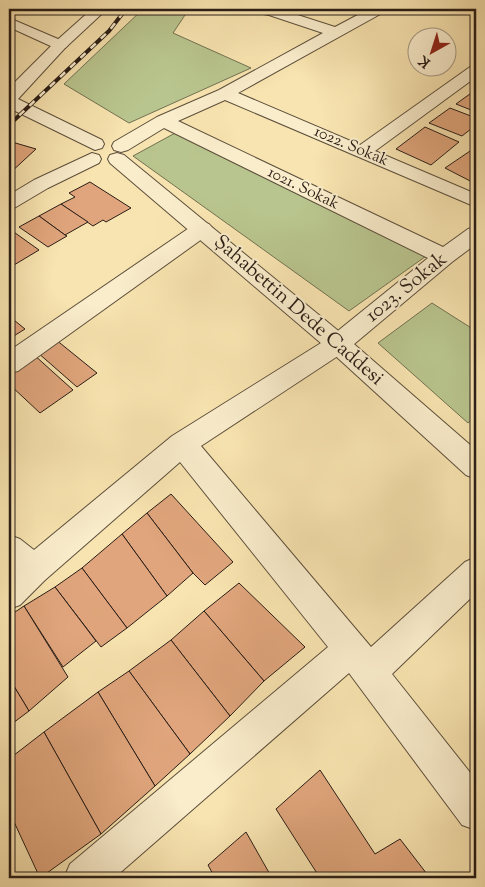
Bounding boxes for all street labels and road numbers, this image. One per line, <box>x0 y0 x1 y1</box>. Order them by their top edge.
street label: 1022. Sokak <box>310 121 392 173</box>
street label: 1021. Sokak <box>263 162 343 216</box>
street label: Şahabettin Dede Caddesi <box>207 229 390 393</box>
street label: 1023. Sokak <box>360 246 454 330</box>

